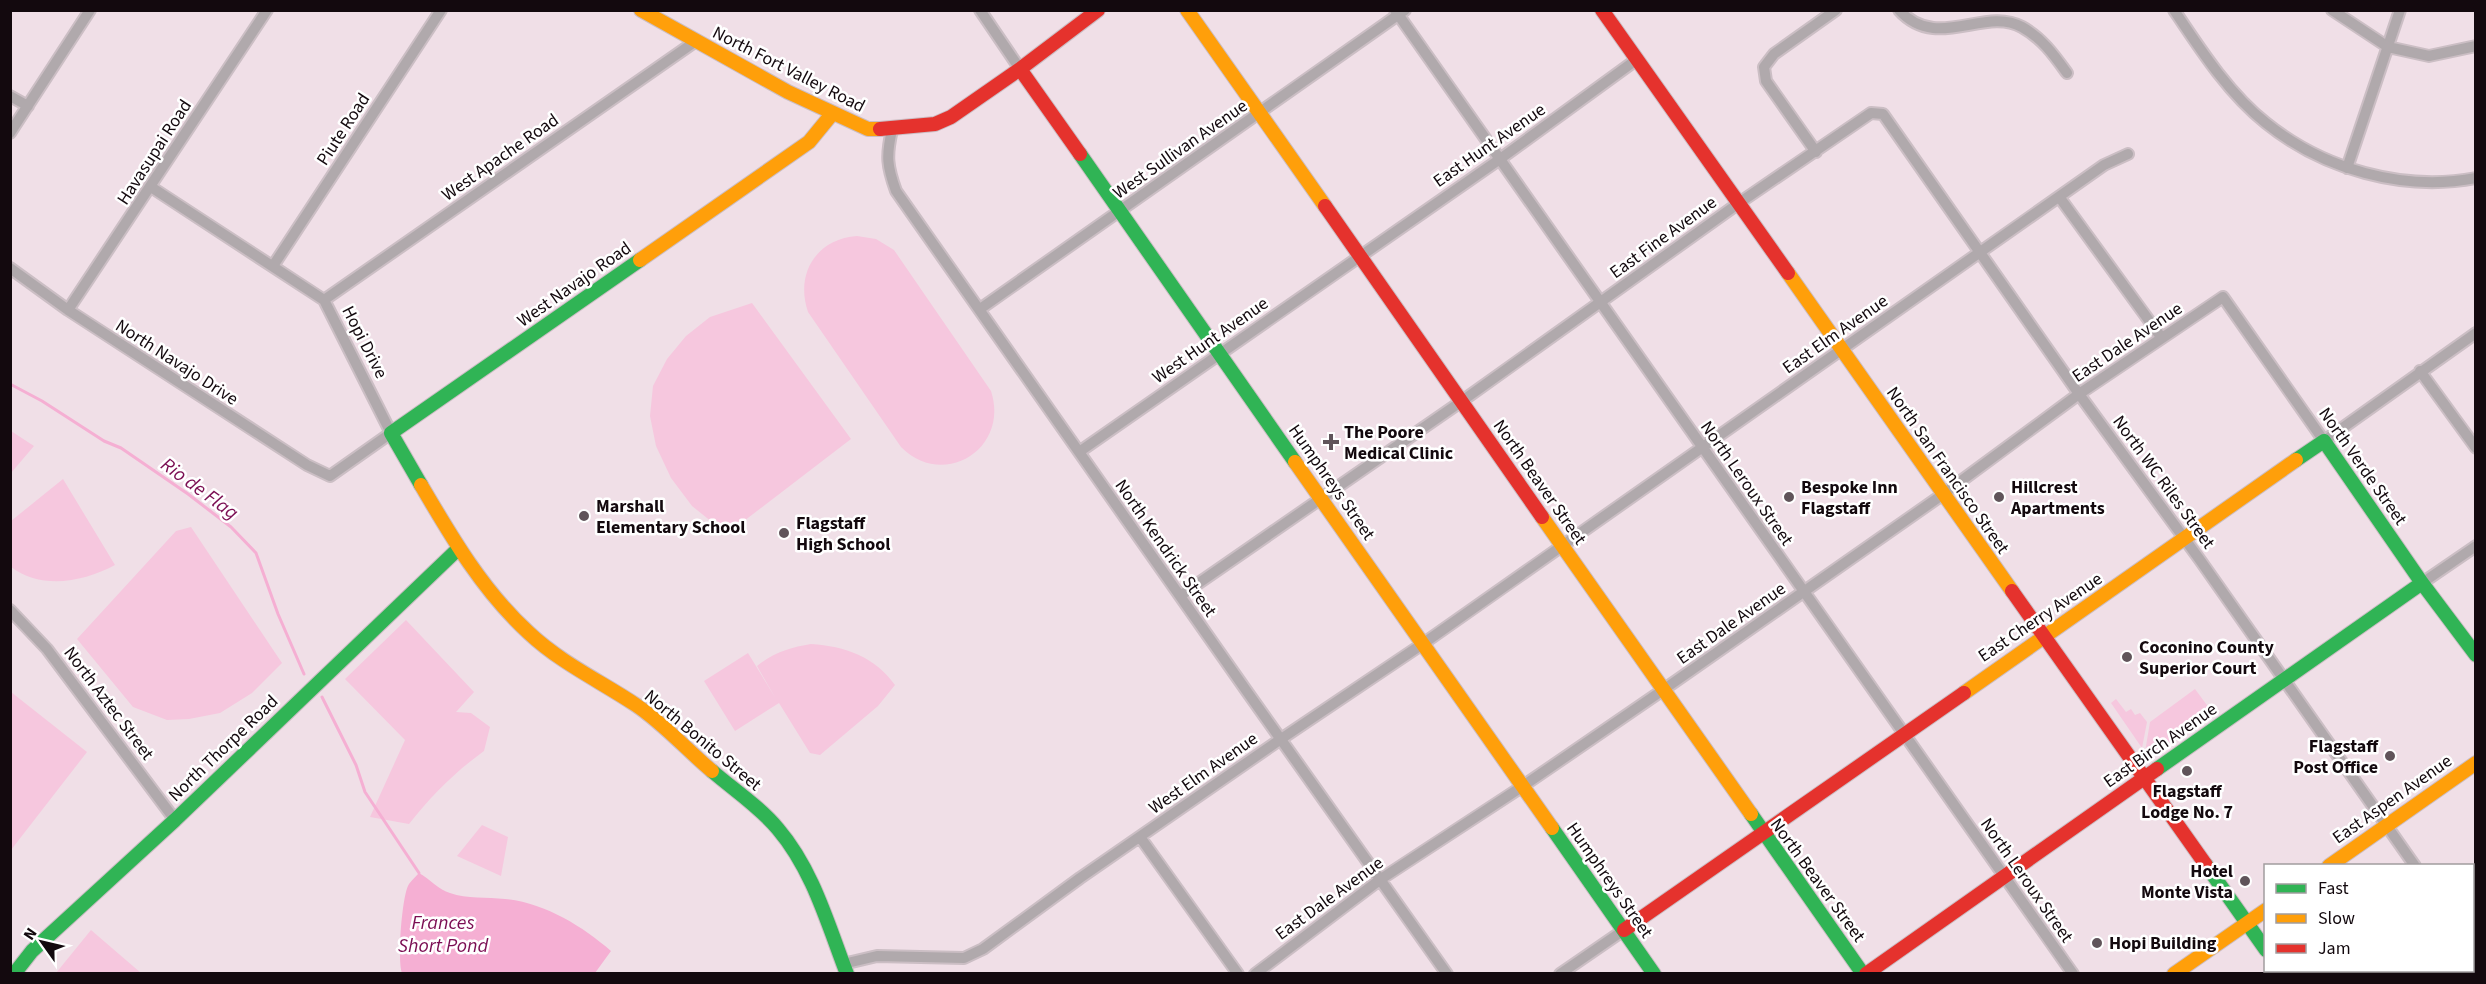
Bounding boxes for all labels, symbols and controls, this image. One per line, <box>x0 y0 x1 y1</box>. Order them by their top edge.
street label: North Fort Valley Road <box>708 20 869 119</box>
street label: Piute Road <box>311 88 376 170</box>
street label: West Sullivan Avenue <box>1108 94 1253 205</box>
street label: Havasupai Road <box>111 95 198 210</box>
street label: East Hunt Avenue <box>1428 97 1551 193</box>
street label: West Apache Road <box>437 108 564 207</box>
street label: East Fine Avenue <box>1605 190 1722 285</box>
street label: West Navajo Road <box>512 236 636 333</box>
street label: East Elm Avenue <box>1778 289 1893 380</box>
street label: West Hunt Avenue <box>1147 291 1273 390</box>
street label: East Dale Avenue <box>2067 296 2187 389</box>
street label: Hopi Drive <box>336 302 394 383</box>
street label: North Navajo Drive <box>110 313 243 412</box>
street label: North San Francisco Street <box>1880 382 2015 559</box>
street label: North Verde Street <box>2313 402 2413 530</box>
street label: North WC Riles Street <box>2107 410 2221 554</box>
street label: North Beaver Street <box>1487 415 1592 550</box>
street label: North Leroux Street <box>1694 416 1799 551</box>
street label: Humphreys Street <box>1282 419 1381 545</box>
place label: The Poore Medical Clinic <box>1344 420 1454 466</box>
marker: The Poore Medical Clinic <box>1322 433 1340 451</box>
water label: Rio de Flag <box>155 451 244 527</box>
street label: North Kendrick Street <box>1109 474 1222 622</box>
place label: Bespoke Inn Flagstaff <box>1801 475 1898 521</box>
place label: Hillcrest Apartments <box>2010 475 2105 521</box>
marker: Bespoke Inn Flagstaff <box>1782 490 1796 504</box>
marker: Hillcrest Apartments <box>1992 490 2006 504</box>
place label: Marshall Elementary School <box>596 494 746 540</box>
marker: Marshall Elementary School <box>577 509 591 523</box>
place label: Flagstaff High School <box>796 511 890 557</box>
marker: Flagstaff High School <box>777 526 791 540</box>
street label: East Cherry Avenue <box>1973 567 2107 668</box>
street label: East Dale Avenue <box>1672 576 1791 670</box>
place label: Coconino County Superior Court <box>2139 635 2274 681</box>
street label: North Aztec Street <box>58 641 160 765</box>
marker: Coconino County Superior Court <box>2120 650 2134 664</box>
street label: North Bonito Street <box>639 684 767 797</box>
street label: North Thorpe Road <box>163 689 284 807</box>
street label: East Birch Avenue <box>2098 697 2222 794</box>
street label: West Elm Avenue <box>1144 726 1263 820</box>
place label: Flagstaff Post Office <box>2293 734 2379 780</box>
street label: East Aspen Avenue <box>2327 749 2457 850</box>
marker: Flagstaff Post Office <box>2383 749 2397 763</box>
marker: Flagstaff Lodge No. 7 <box>2180 764 2194 778</box>
place label: Flagstaff Lodge No. 7 <box>2141 779 2233 825</box>
street label: North Beaver Street <box>1764 813 1871 947</box>
street label: North Leroux Street <box>1974 813 2079 948</box>
street label: Humphreys Street <box>1560 817 1659 943</box>
street label: East Dale Avenue <box>1270 851 1389 946</box>
place label: Hotel Monte Vista <box>2141 859 2233 905</box>
legend <box>2264 864 2474 972</box>
marker: Hotel Monte Vista <box>2238 874 2252 888</box>
text: Fast <box>2318 876 2349 901</box>
text: Slow <box>2318 906 2355 931</box>
water label: Frances Short Pond <box>398 909 489 960</box>
north arrow <box>12 912 72 972</box>
text: N <box>18 924 42 945</box>
place label: Hopi Building <box>2109 931 2217 956</box>
marker: Hopi Building <box>2090 936 2104 950</box>
text: Jam <box>2318 936 2351 961</box>

